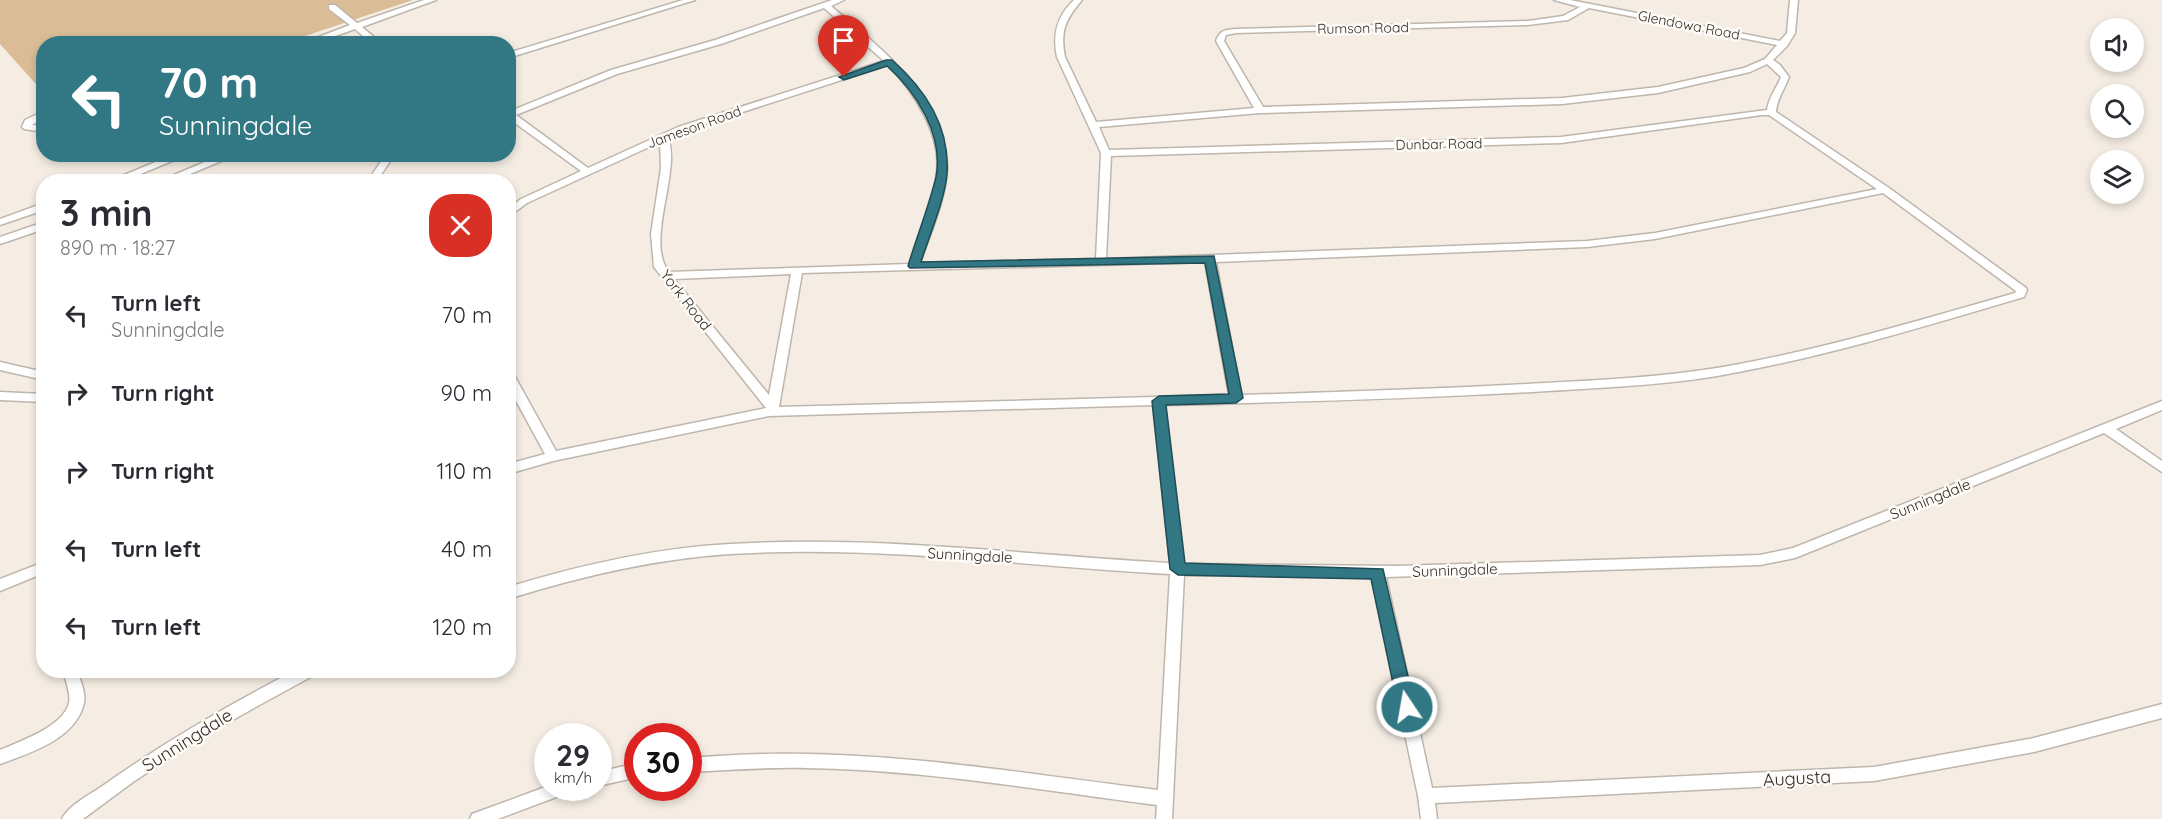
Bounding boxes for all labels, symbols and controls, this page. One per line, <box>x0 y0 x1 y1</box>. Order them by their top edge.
street label: Glendowa Road <box>1637 6 1741 44</box>
pin <box>818 15 869 77</box>
street label: Rumson Road <box>1317 18 1409 38</box>
map controls <box>2090 18 2144 204</box>
button: sound <box>2090 18 2144 72</box>
icon: arrive <box>827 24 860 57</box>
text: 70 m <box>159 56 258 109</box>
icon: left <box>60 60 138 138</box>
button: search <box>2090 84 2144 138</box>
street label: Jameson Road <box>644 102 744 152</box>
text: Sunningdale <box>159 108 312 142</box>
street label: Dunbar Road <box>1395 134 1483 154</box>
button: layers <box>2090 150 2144 204</box>
text: 3 min <box>60 190 153 235</box>
button: close <box>429 194 492 257</box>
text: 890 m · 18:27 <box>60 235 175 260</box>
street label: York Road <box>656 266 716 334</box>
text: Turn left <box>111 289 201 317</box>
icon: left <box>60 299 93 332</box>
text: 70 m <box>442 301 492 329</box>
text: Sunningdale <box>111 317 225 342</box>
icon: right <box>60 377 93 410</box>
text: Turn right <box>111 379 215 407</box>
text: 90 m <box>441 379 492 407</box>
icon: right <box>60 455 93 488</box>
text: Turn right <box>111 457 215 485</box>
text: 110 m <box>437 457 492 485</box>
street label: Sunningdale <box>1887 474 1973 524</box>
icon: left <box>60 533 93 566</box>
text: Turn left <box>111 535 201 563</box>
text: 40 m <box>441 535 492 563</box>
street label: Sunningdale <box>927 543 1013 567</box>
street label: Sunningdale <box>1412 559 1498 581</box>
icon: left <box>60 611 93 644</box>
text: Turn left <box>111 613 201 641</box>
text: 120 m <box>433 613 492 641</box>
position arrow <box>1375 675 1439 739</box>
street label: Sunningdale <box>138 703 236 777</box>
speed limit sign: 30 <box>624 723 702 801</box>
text: 29 <box>556 736 590 774</box>
street label: Augusta <box>1762 765 1832 791</box>
text: km/h <box>554 768 592 787</box>

